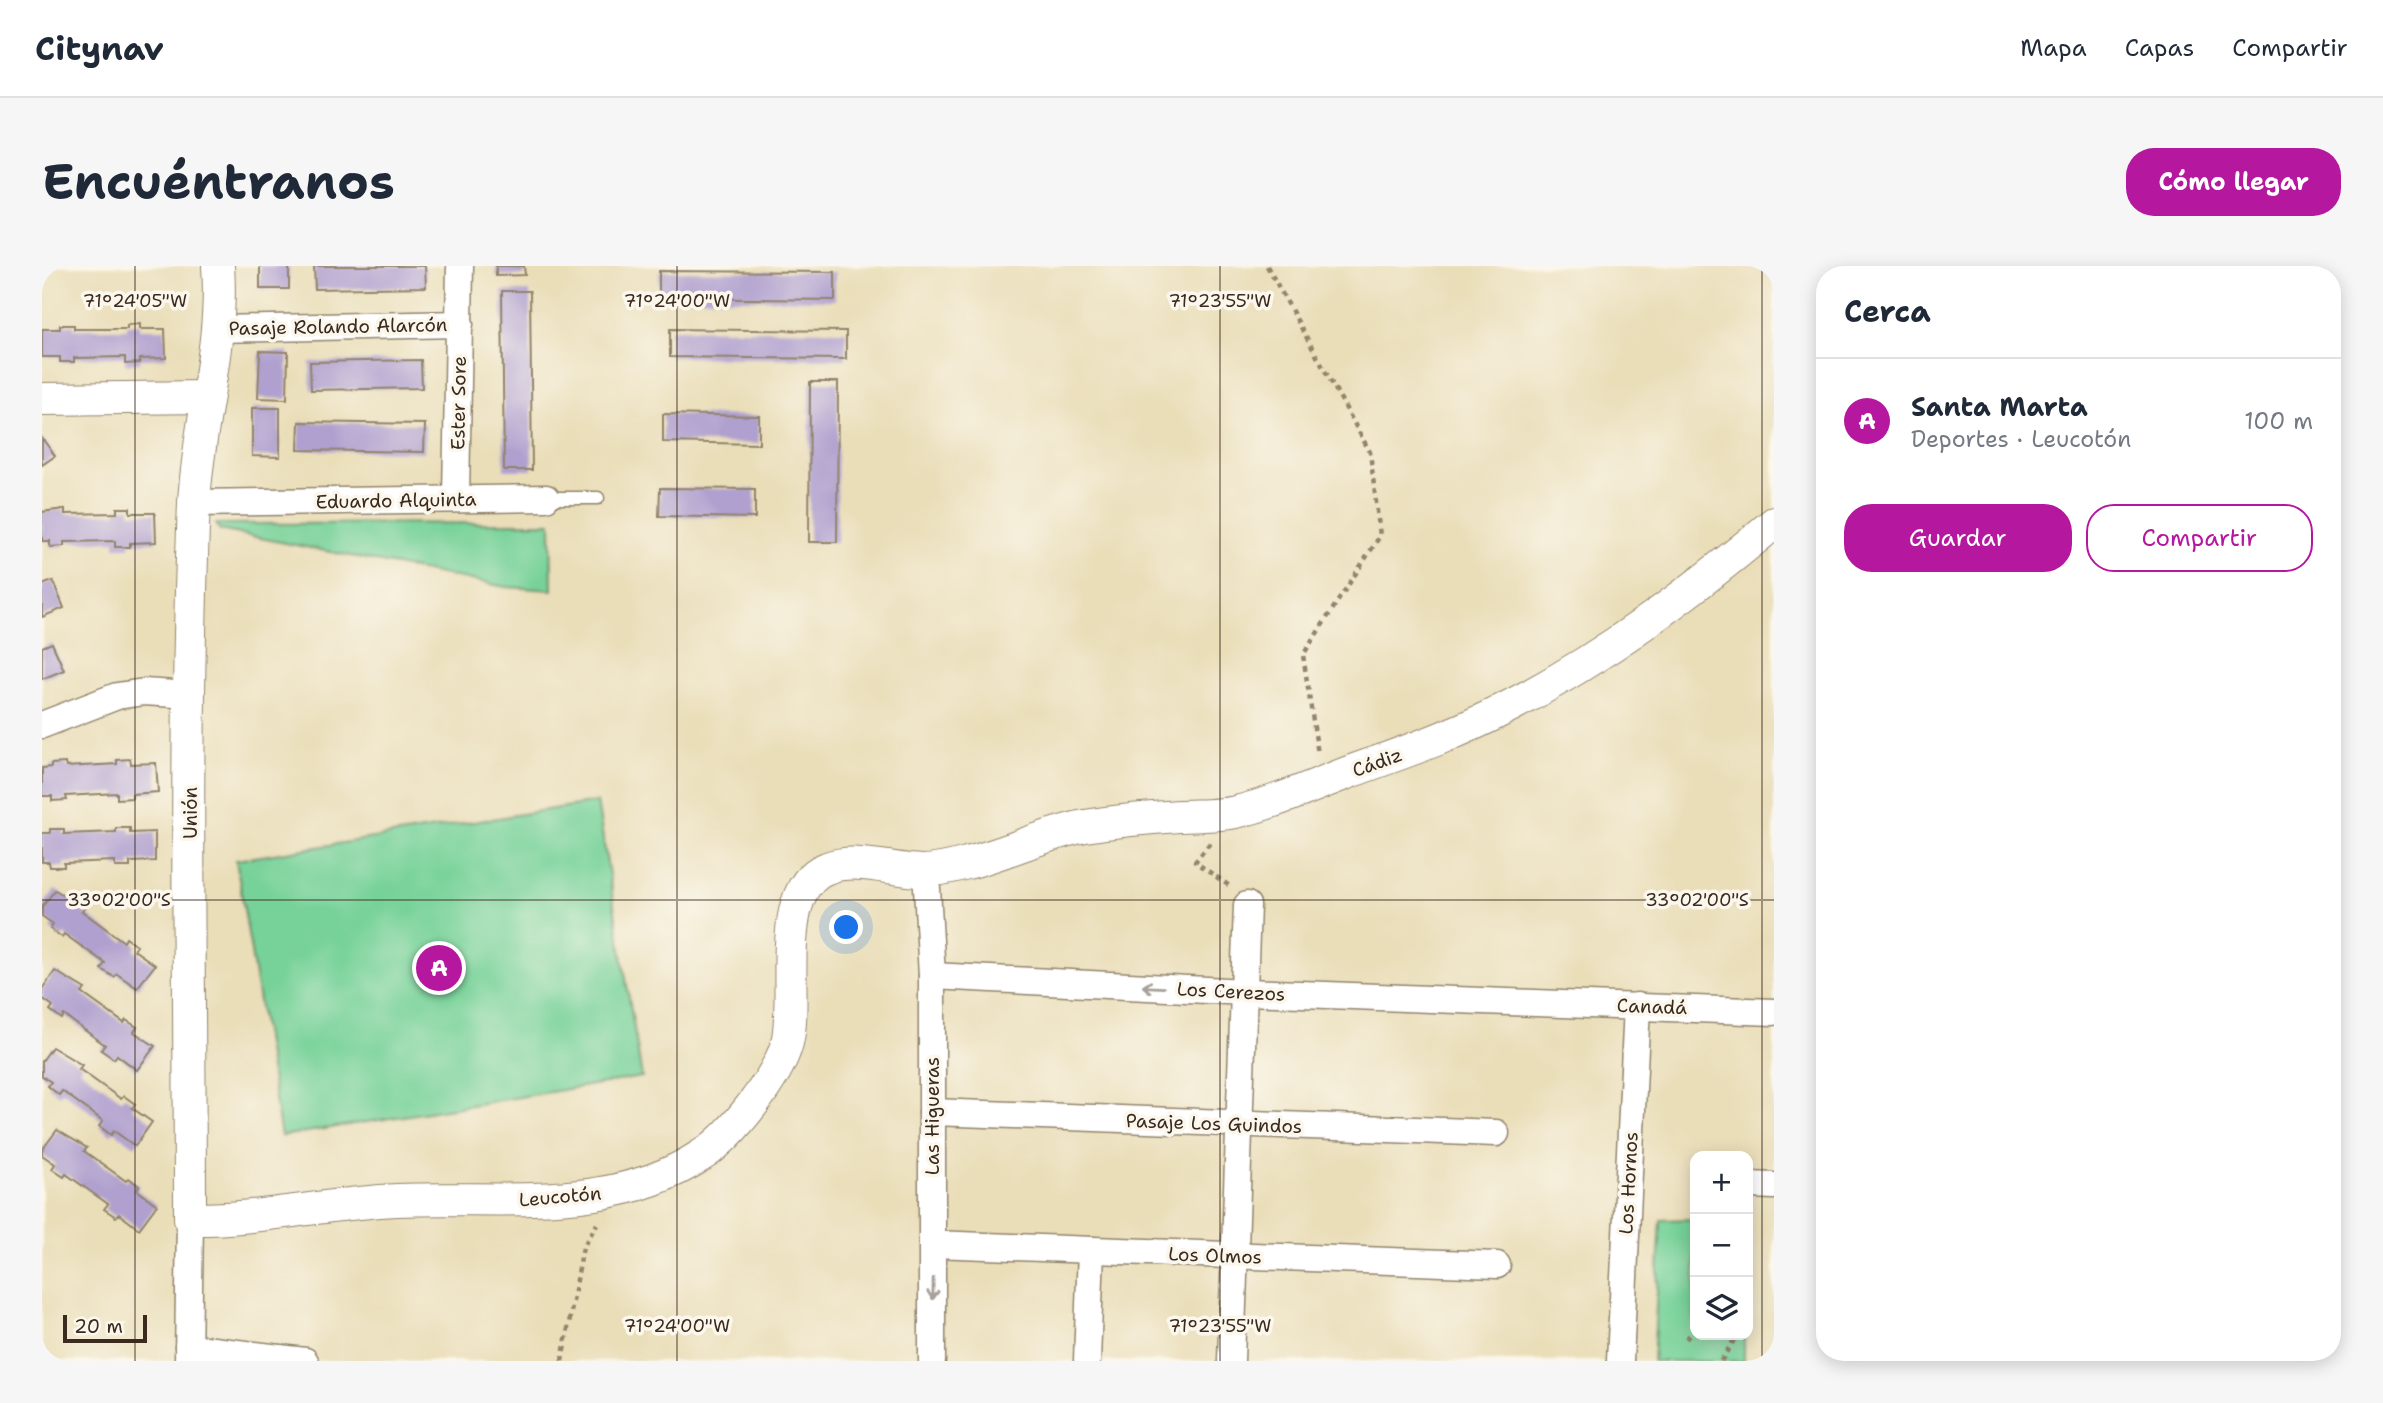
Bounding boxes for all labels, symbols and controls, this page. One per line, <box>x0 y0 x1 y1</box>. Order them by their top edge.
text: Citynav <box>35 26 164 71</box>
text: Mapa <box>2020 32 2087 64</box>
text: Capas <box>2125 32 2194 64</box>
text: Compartir <box>2232 32 2348 64</box>
button: Cómo llegar <box>2126 148 2341 216</box>
text: Encuéntranos <box>42 149 395 215</box>
text: 71°24'05"W <box>83 289 187 313</box>
text: 71°24'00"W <box>624 289 730 313</box>
text: 71°23'55"W <box>1168 289 1272 313</box>
text: Cerca <box>1844 291 1931 332</box>
street label: Pasaje Rolando Alarcón <box>228 312 448 341</box>
street label: Ester Sore <box>445 356 472 450</box>
text: Santa Marta <box>1911 389 2088 424</box>
text: A <box>1858 406 1876 436</box>
text: 100 m <box>2244 406 2313 436</box>
text: Deportes · Leucotón <box>1911 424 2131 454</box>
street label: Eduardo Alquinta <box>315 487 477 514</box>
button: Guardar <box>1844 504 2072 572</box>
button: Compartir <box>2086 504 2313 572</box>
street label: Cádiz <box>1349 742 1406 783</box>
street label: Unión <box>178 787 203 839</box>
text: 33°02'00"S <box>67 888 171 912</box>
text: 33°02'00"S <box>1645 888 1749 912</box>
your location <box>829 910 863 944</box>
pin: A <box>416 942 462 994</box>
street label: Los Cerezos <box>1176 976 1286 1007</box>
one-way arrow <box>1142 981 1165 994</box>
street label: Canadá <box>1616 993 1688 1020</box>
street label: Las Higueras <box>920 1057 945 1175</box>
street label: Pasaje Los Guindos <box>1125 1108 1303 1139</box>
street label: Los Hornos <box>1613 1131 1644 1235</box>
map controls <box>1690 1151 1753 1340</box>
button: + <box>1690 1151 1753 1214</box>
street label: Leucotón <box>518 1180 602 1213</box>
button: − <box>1690 1214 1753 1277</box>
street label: Los Olmos <box>1168 1241 1262 1270</box>
one-way arrow <box>926 1277 940 1300</box>
button: layers <box>1690 1277 1753 1340</box>
scale bar <box>63 1312 147 1344</box>
text: 20 m <box>74 1314 123 1339</box>
text: 71°24'00"W <box>624 1314 730 1338</box>
text: 71°23'55"W <box>1168 1314 1272 1338</box>

